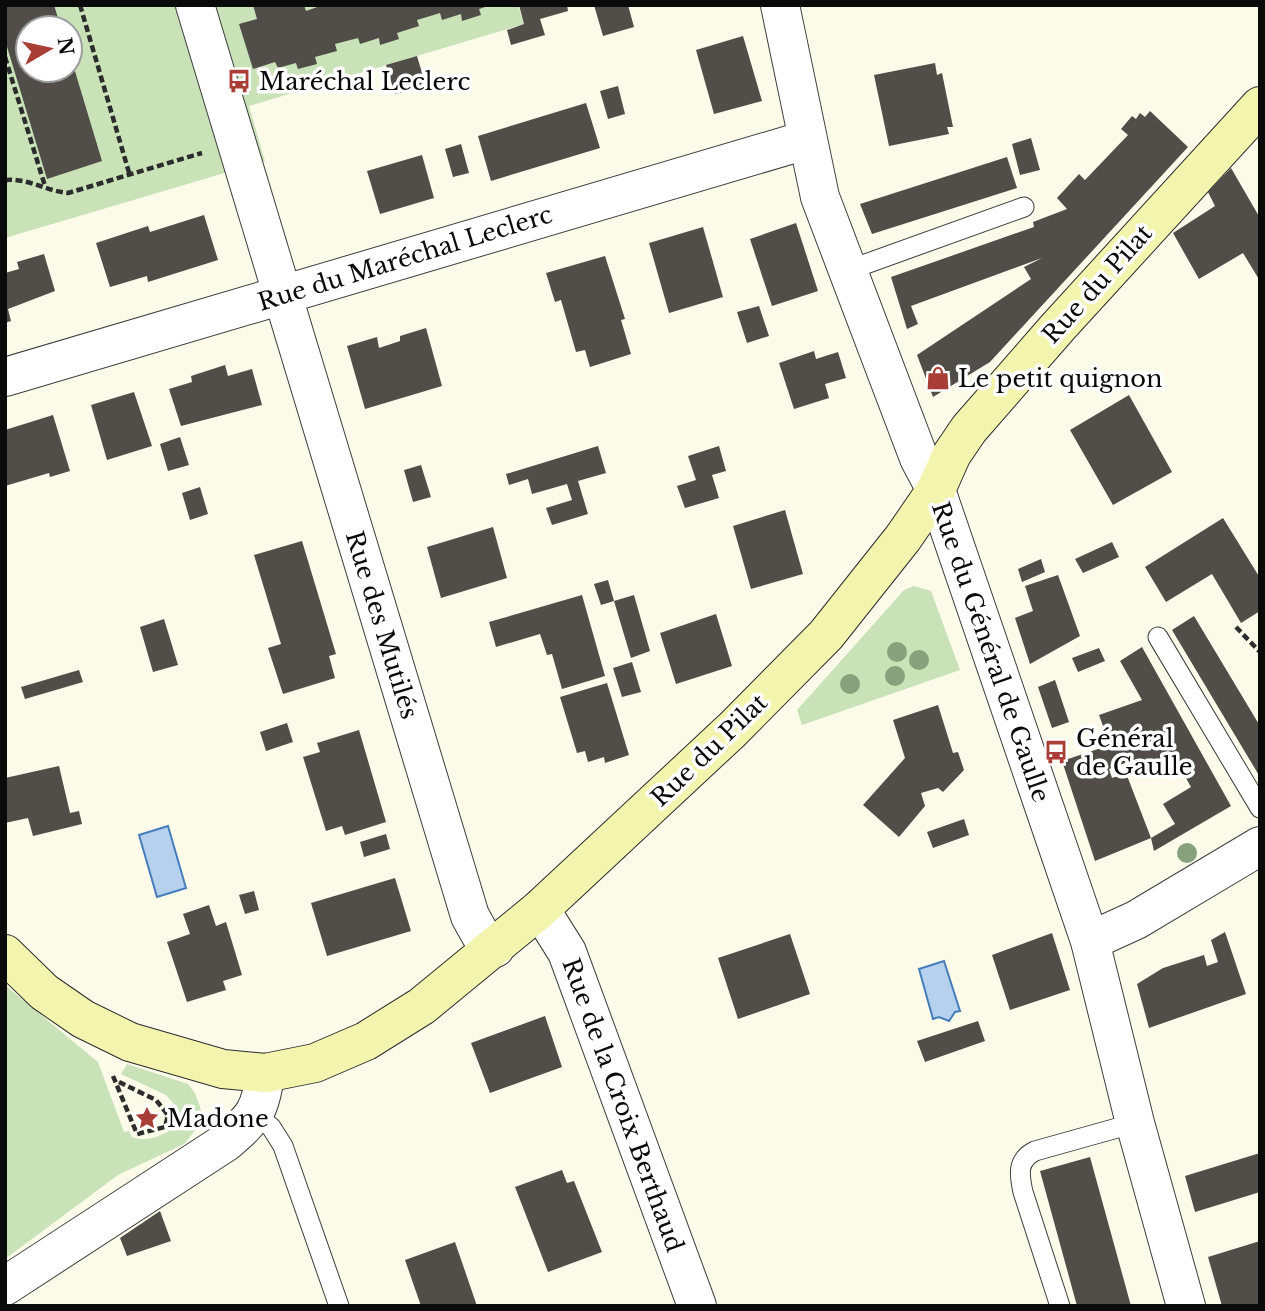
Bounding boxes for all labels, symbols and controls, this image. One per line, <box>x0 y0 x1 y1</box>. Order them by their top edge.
north arrow <box>14 14 84 84</box>
text: N <box>53 36 78 57</box>
bus stop icon: Maréchal Leclerc <box>225 67 253 95</box>
place label: Maréchal Leclerc <box>259 67 471 96</box>
street label: Rue du Maréchal Leclerc <box>254 199 556 317</box>
street label: Rue du Pilat <box>1036 219 1158 349</box>
shop icon: Le petit quignon <box>924 364 952 392</box>
place label: Le petit quignon <box>958 364 1162 393</box>
street label: Rue du Général de Gaulle <box>926 498 1056 806</box>
street label: Rue des Mutilés <box>340 528 424 722</box>
street label: Rue du Pilat <box>645 688 773 812</box>
place label: Général de Gaulle <box>1076 724 1192 781</box>
bus stop icon: Général de Gaulle <box>1042 738 1070 766</box>
street label: Rue de la Croix Berthaud <box>556 954 690 1256</box>
place icon: Madone <box>133 1104 161 1132</box>
place label: Madone <box>167 1104 269 1133</box>

